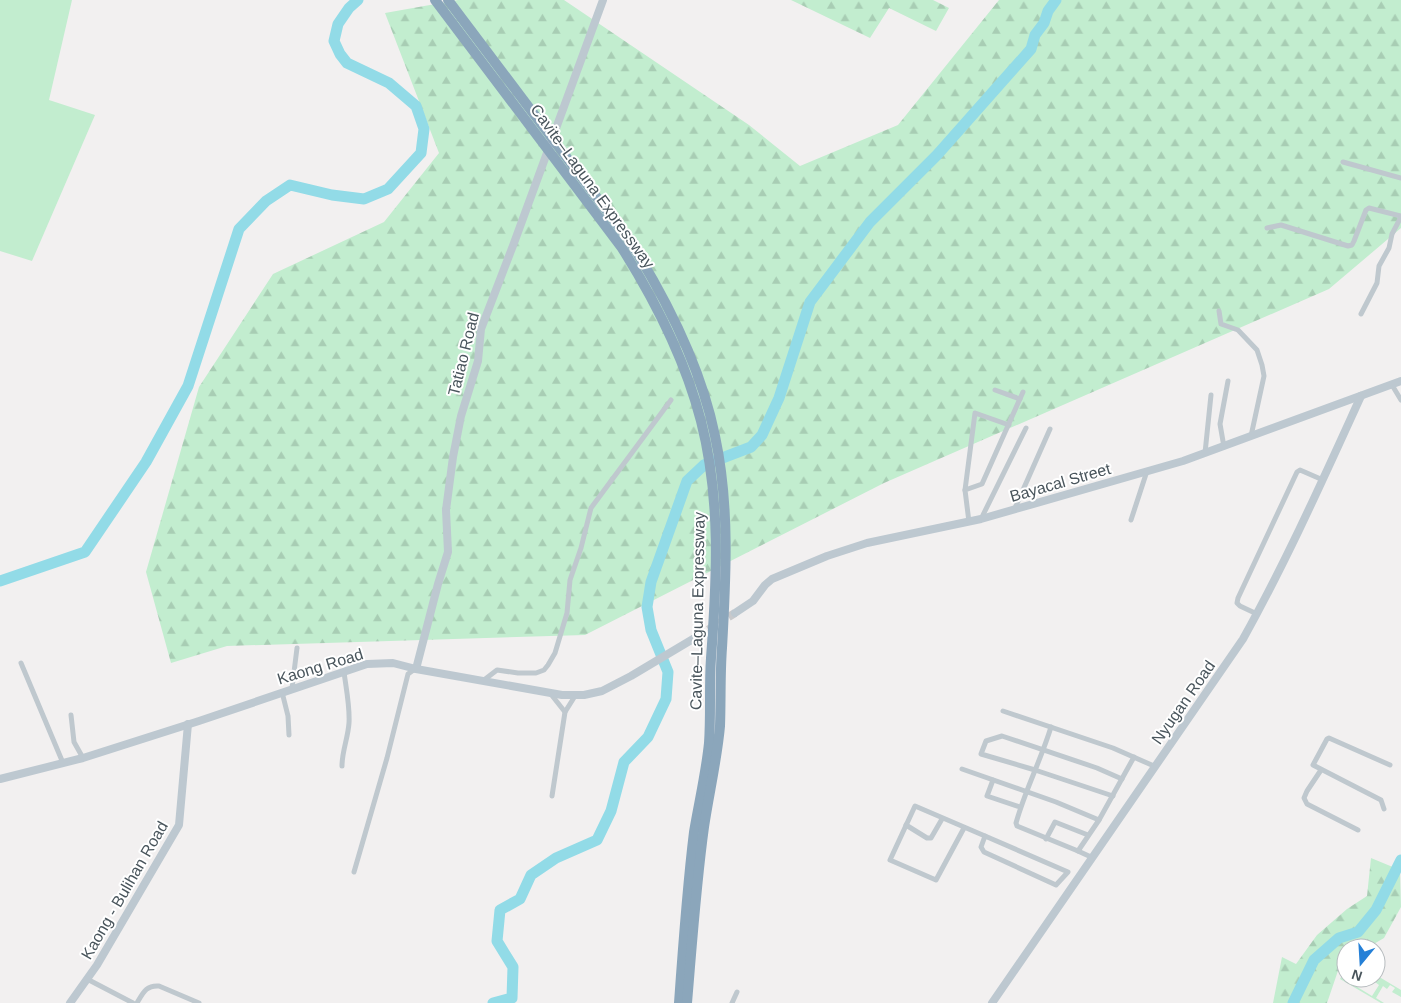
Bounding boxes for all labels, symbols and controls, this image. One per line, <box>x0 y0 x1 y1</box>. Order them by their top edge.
street label: Cavite–Laguna Expressway <box>527 101 658 272</box>
street label: Tatiao Road <box>445 311 482 398</box>
street label: Bayacal Street <box>1008 460 1113 505</box>
street label: Cavite–Laguna Expressway <box>687 512 708 710</box>
street label: Kaong Road <box>275 645 365 688</box>
street label: Nyugan Road <box>1148 657 1218 747</box>
street label: Kaong - Bulihan Road <box>78 818 171 962</box>
north arrow <box>1336 938 1386 988</box>
text: N <box>1350 966 1364 985</box>

